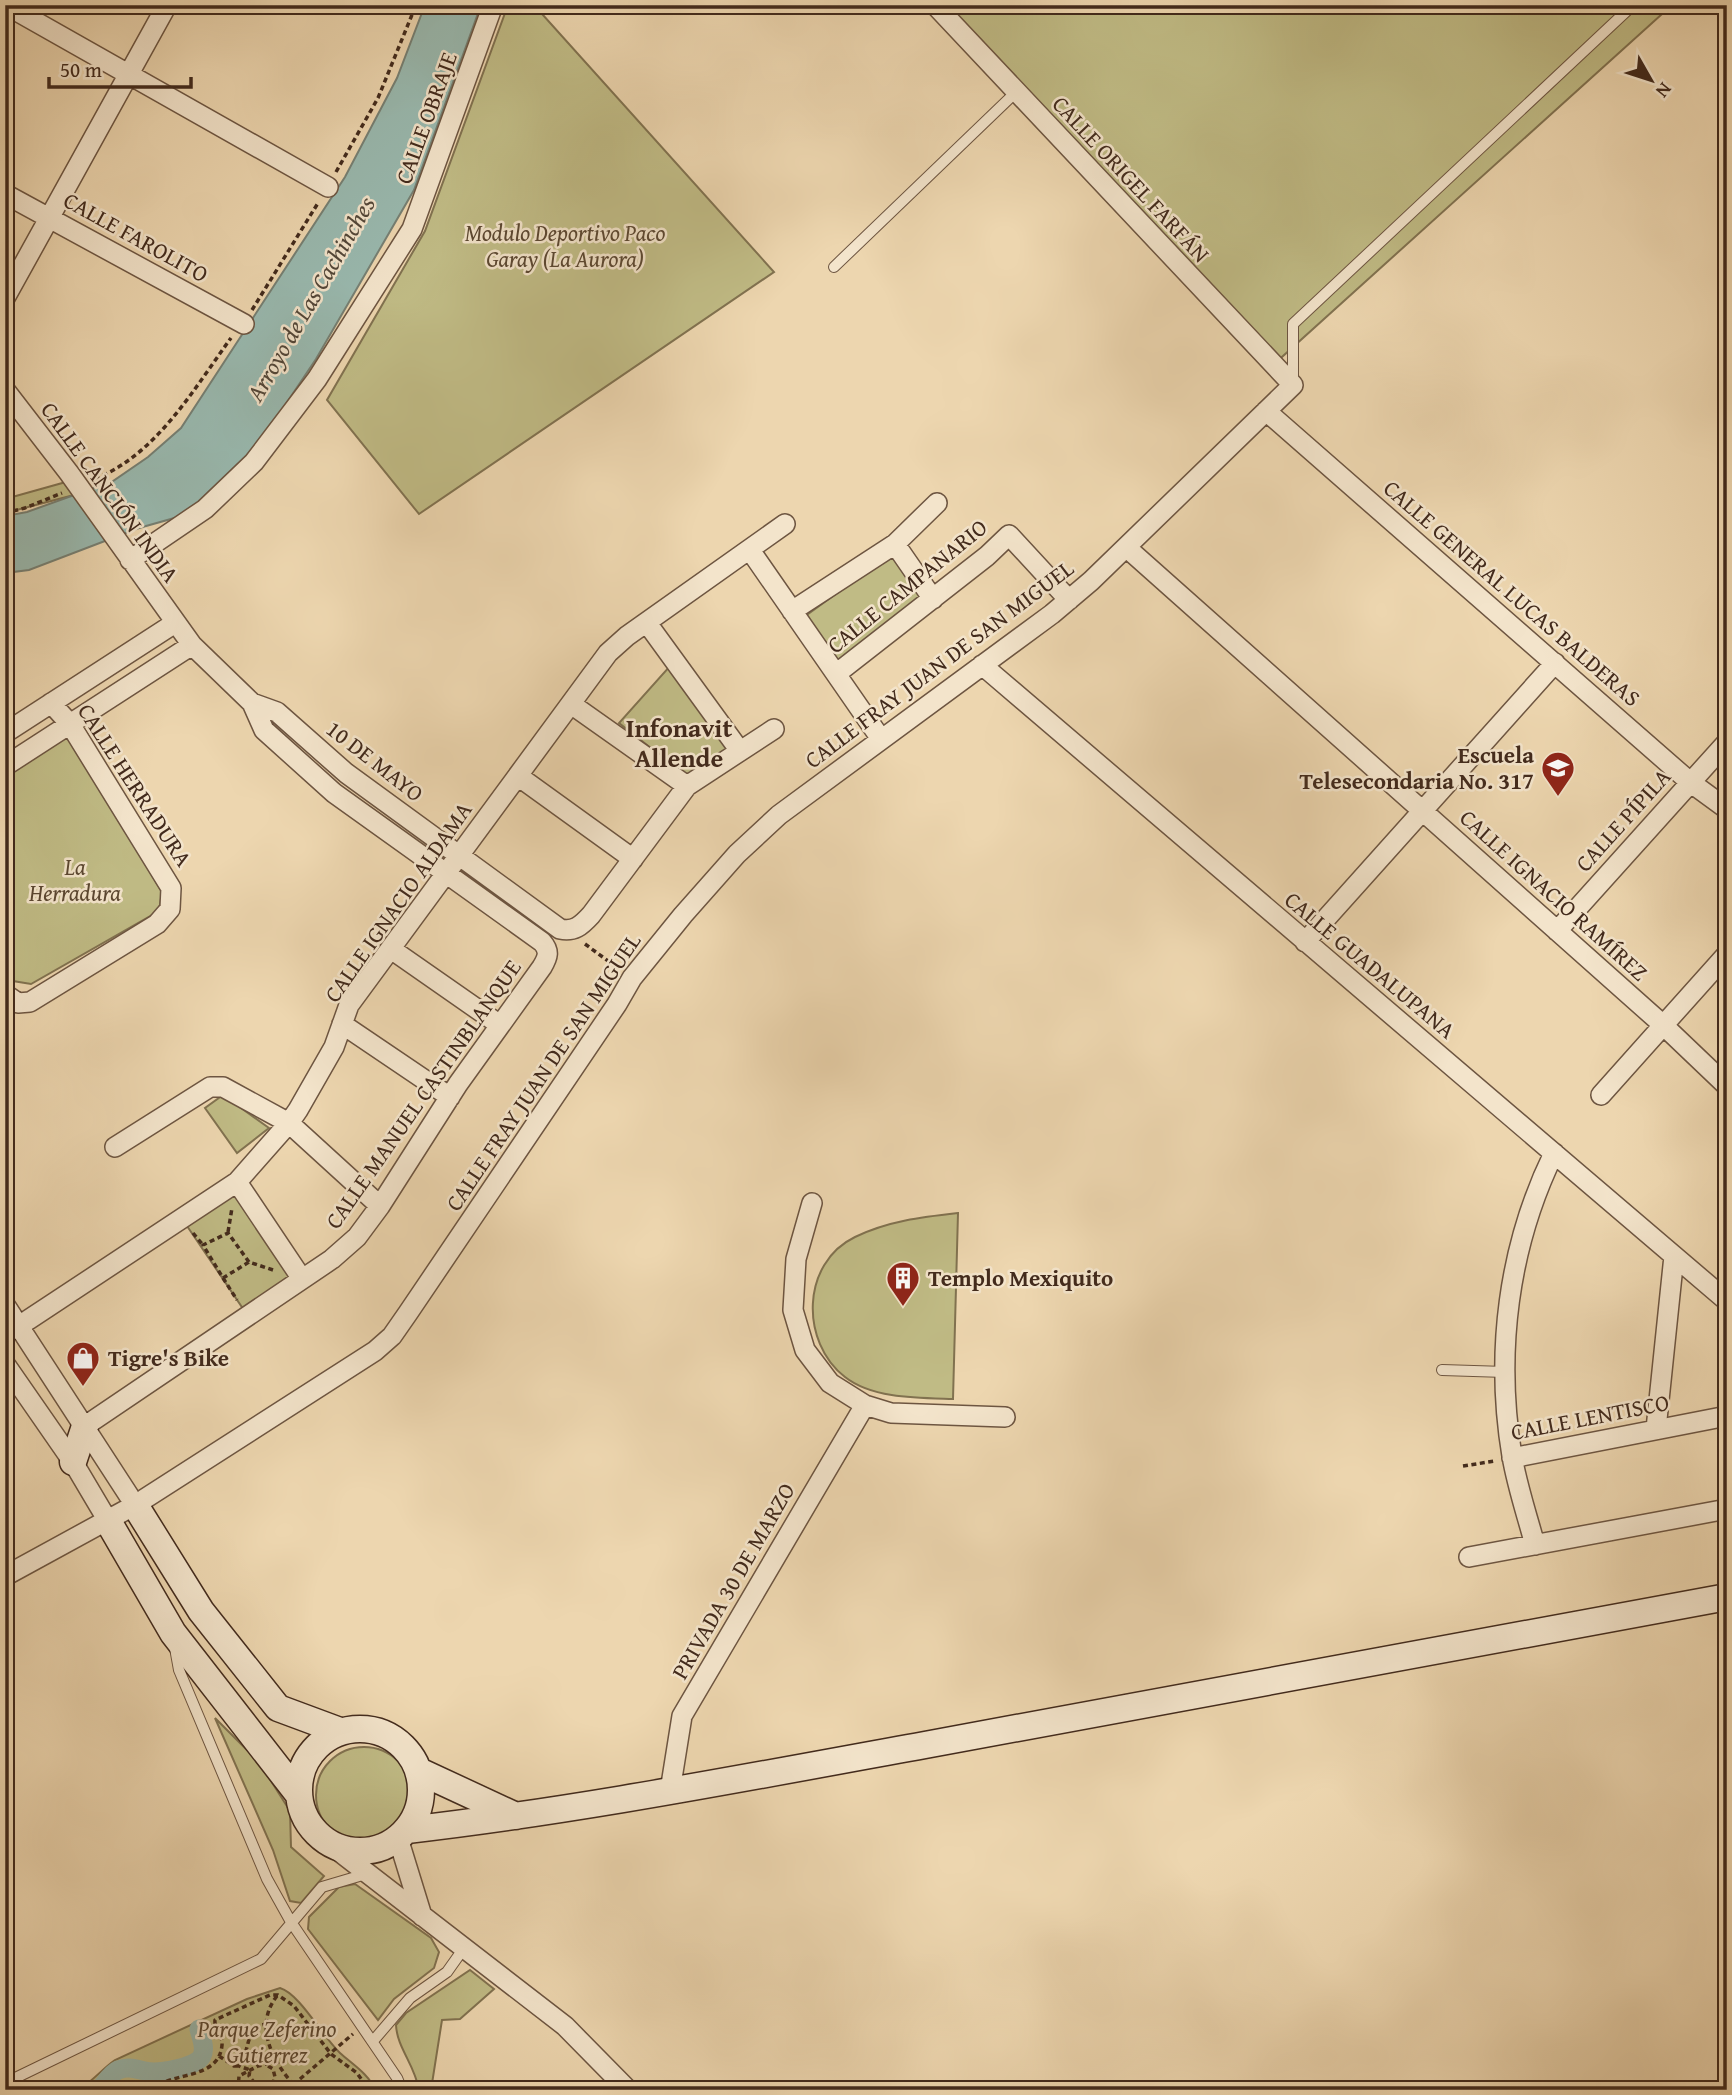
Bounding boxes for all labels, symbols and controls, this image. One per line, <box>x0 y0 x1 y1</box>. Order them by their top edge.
scale bar <box>49 46 191 90</box>
north arrow <box>1616 46 1686 116</box>
street label: CALLE OBRAJE <box>386 47 465 188</box>
text: 50 m <box>60 54 102 85</box>
text: N <box>1649 77 1679 105</box>
street label: CALLE ORIGEL FARFÁN <box>1045 88 1218 269</box>
street label: CALLE FAROLITO <box>58 183 215 290</box>
water label: Arroyo de Las Cachinches <box>237 190 384 409</box>
park label: Modulo Deportivo Paco Garay (La Aurora) <box>465 216 665 275</box>
street label: CALLE CANCIÓN INDIA <box>33 394 187 589</box>
street label: CALLE GENERAL LUCAS BALDERAS <box>1377 472 1648 714</box>
street label: CALLE CAMPANARIO <box>819 511 994 661</box>
street label: CALLE FRAY JUAN DE SAN MIGUEL <box>797 551 1080 776</box>
street label: CALLE HERRADURA <box>70 697 201 873</box>
district label: Infonavit Allende <box>626 708 732 777</box>
street label: 10 DE MAYO <box>320 712 431 809</box>
place label: Escuela Telesecondaria No. 317 <box>1300 738 1534 797</box>
school or university icon: Escuela Telesecondaria No. 317 <box>1539 749 1577 798</box>
street label: CALLE PÍPILA <box>1567 761 1678 879</box>
street label: CALLE IGNACIO ALDAMA <box>316 795 479 1009</box>
street label: CALLE IGNACIO RAMÍREZ <box>1453 801 1656 988</box>
park label: La Herradura <box>28 850 121 909</box>
street label: CALLE GUADALUPANA <box>1278 883 1463 1046</box>
street label: CALLE FRAY JUAN DE SAN MIGUEL <box>437 926 648 1217</box>
street label: CALLE MANUEL CASTINBLANQUE <box>317 952 528 1235</box>
building icon: Templo Mexiquito <box>884 1259 922 1308</box>
place label: Templo Mexiquito <box>928 1261 1113 1294</box>
shop icon: Tigre's Bike <box>64 1339 102 1388</box>
place label: Tigre's Bike <box>108 1341 229 1374</box>
street label: CALLE LENTISCO <box>1508 1385 1672 1448</box>
street label: PRIVADA 30 DE MARZO <box>663 1476 802 1685</box>
park label: Parque Zeferino Gutierrez <box>197 2012 337 2071</box>

